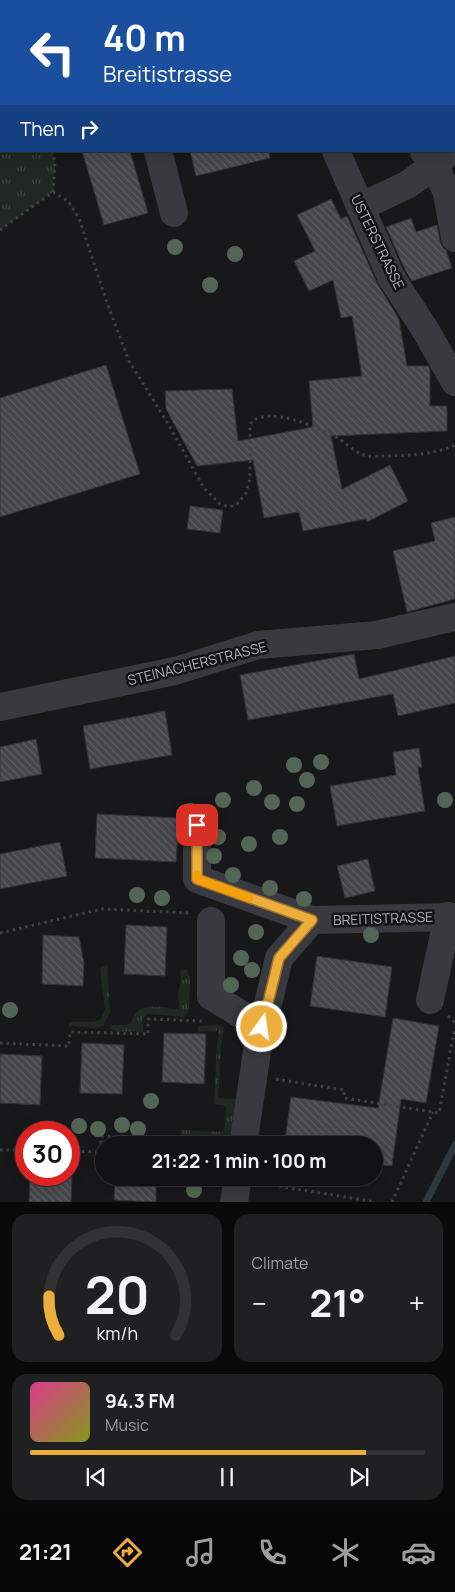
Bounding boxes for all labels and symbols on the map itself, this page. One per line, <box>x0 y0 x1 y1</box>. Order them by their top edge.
street label: USTERSTRASSE <box>347 192 409 292</box>
street label: STEINACHERSTRASSE <box>125 637 269 689</box>
pin <box>176 804 218 846</box>
street label: BREITISTRASSE <box>333 907 433 929</box>
position arrow <box>235 1000 287 1052</box>
speed limit sign: 30 <box>15 1121 80 1186</box>

